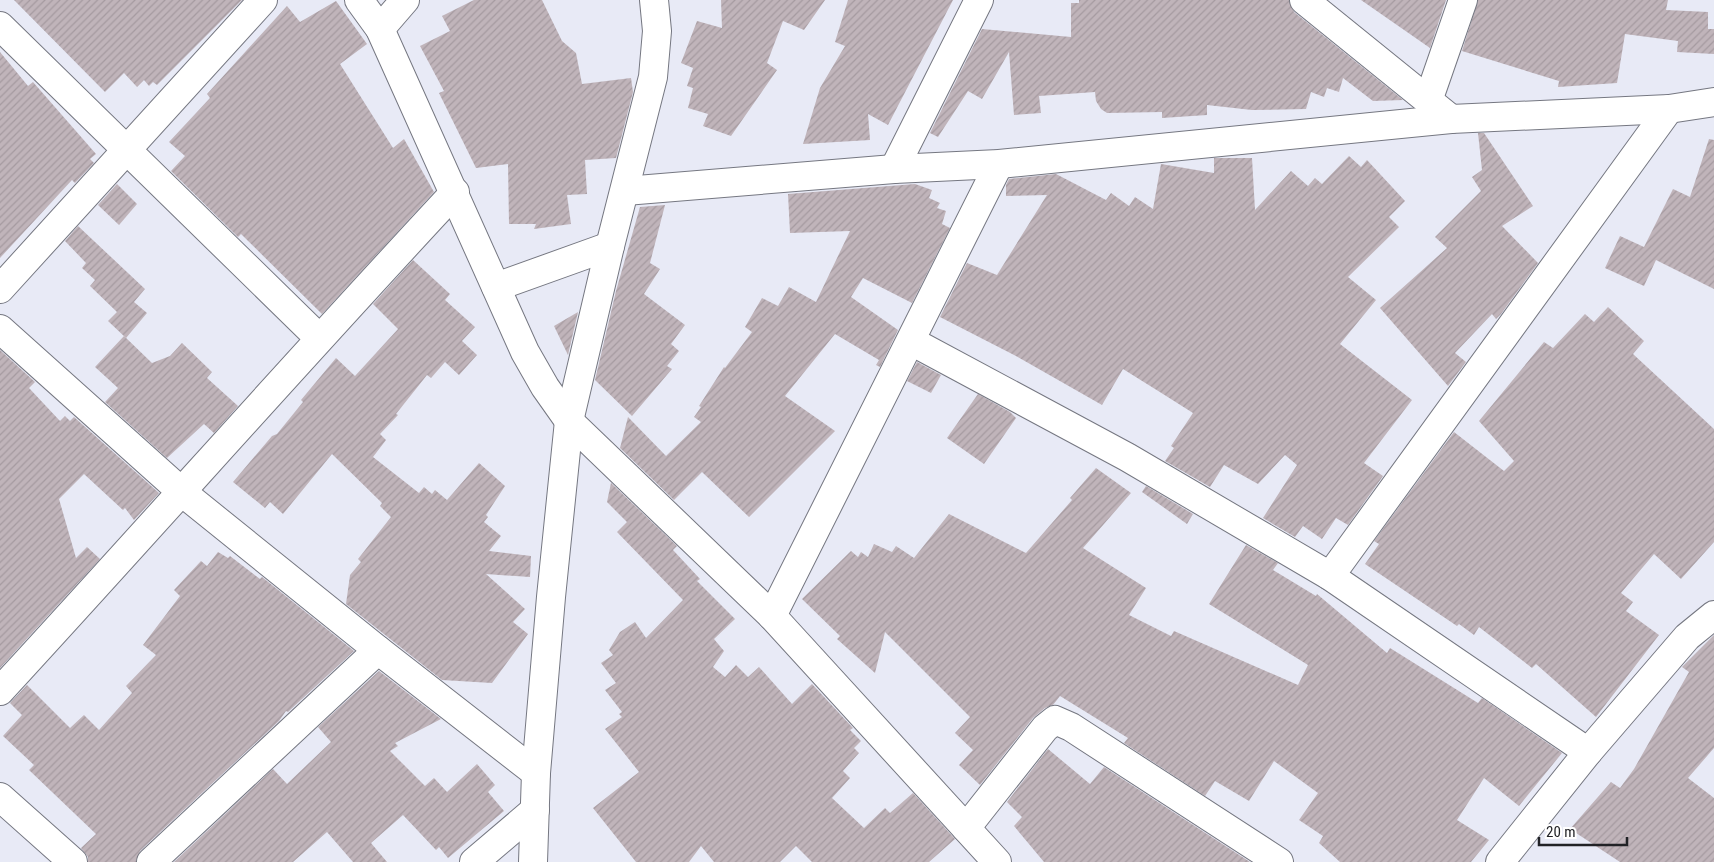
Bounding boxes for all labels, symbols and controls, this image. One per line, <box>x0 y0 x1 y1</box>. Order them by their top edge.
scale bar <box>1539 814 1626 846</box>
text: 20 m <box>1546 823 1576 841</box>

